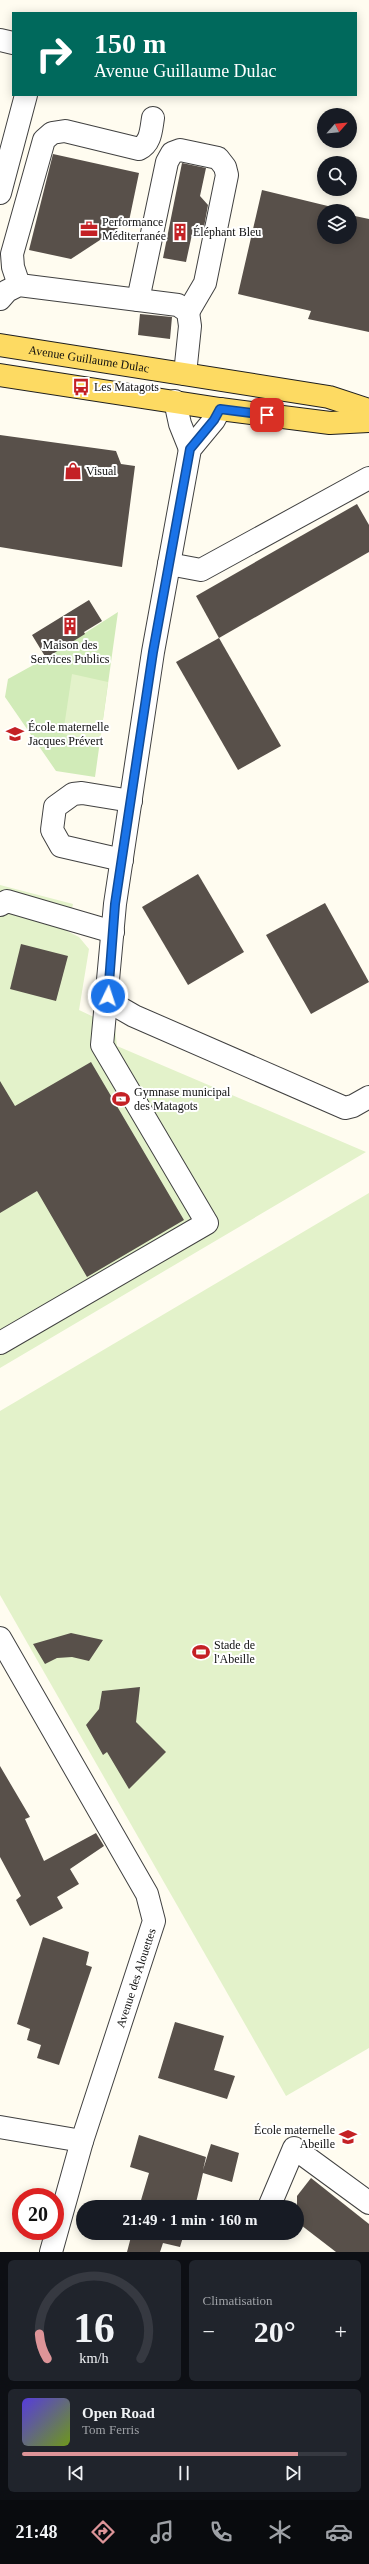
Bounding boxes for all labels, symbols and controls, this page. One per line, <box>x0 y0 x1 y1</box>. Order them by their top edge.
icon: right <box>28 28 80 80</box>
text: 150 m <box>94 28 166 59</box>
text: Avenue Guillaume Dulac <box>94 61 277 81</box>
north arrow <box>317 108 357 148</box>
map controls <box>317 108 357 244</box>
button: search <box>317 156 357 196</box>
button: layers <box>317 204 357 244</box>
place label: Performance Méditerranée <box>102 215 166 243</box>
office icon: Performance Méditerranée <box>79 219 99 239</box>
building icon: Éléphant Bleu <box>170 222 190 242</box>
place label: Éléphant Bleu <box>193 225 261 239</box>
street label: Avenue Guillaume Dulac <box>28 343 150 375</box>
bus stop icon: Les Matagots <box>71 377 91 397</box>
place label: Les Matagots <box>94 380 159 394</box>
pin <box>250 398 284 432</box>
icon: arrive <box>256 404 278 426</box>
shop icon: Visual <box>63 461 83 481</box>
place label: Visual <box>86 464 117 478</box>
building icon: Maison des Services Publics <box>60 616 80 636</box>
place label: Maison des Services Publics <box>31 638 110 666</box>
place label: École maternelle Jacques Prévert <box>28 720 109 748</box>
school or university icon: École maternelle Jacques Prévert <box>5 724 25 744</box>
position arrow <box>87 975 129 1017</box>
place label: Gymnase municipal des Matagots <box>134 1085 231 1113</box>
sports icon: Gymnase municipal des Matagots <box>111 1089 131 1109</box>
place label: Stade de l'Abeille <box>214 1638 255 1666</box>
sports icon: Stade de l'Abeille <box>191 1642 211 1662</box>
street label: Avenue des Alouettes <box>113 1926 159 2030</box>
place label: École maternelle Abeille <box>254 2123 335 2151</box>
school or university icon: École maternelle Abeille <box>338 2127 358 2147</box>
speed limit sign: 20 <box>12 2188 64 2240</box>
text: 21:49 · 1 min · 160 m <box>123 2212 258 2228</box>
text: Climatisation <box>203 2293 273 2308</box>
text: 16 <box>73 2304 115 2350</box>
text: 20° <box>254 2315 296 2348</box>
text: − <box>203 2319 215 2344</box>
text: + <box>335 2319 347 2344</box>
text: km/h <box>80 2349 109 2365</box>
text: Open Road <box>82 2405 155 2421</box>
text: Tom Ferris <box>82 2422 139 2437</box>
icon: previous <box>65 2462 87 2484</box>
icon: pause <box>173 2462 195 2484</box>
icon: next <box>282 2462 304 2484</box>
icon: directions <box>89 2518 117 2546</box>
icon: music <box>148 2518 176 2546</box>
icon: phone <box>207 2518 235 2546</box>
icon: climate <box>266 2518 294 2546</box>
icon: car <box>325 2518 353 2546</box>
text: 21:48 <box>16 2522 58 2542</box>

